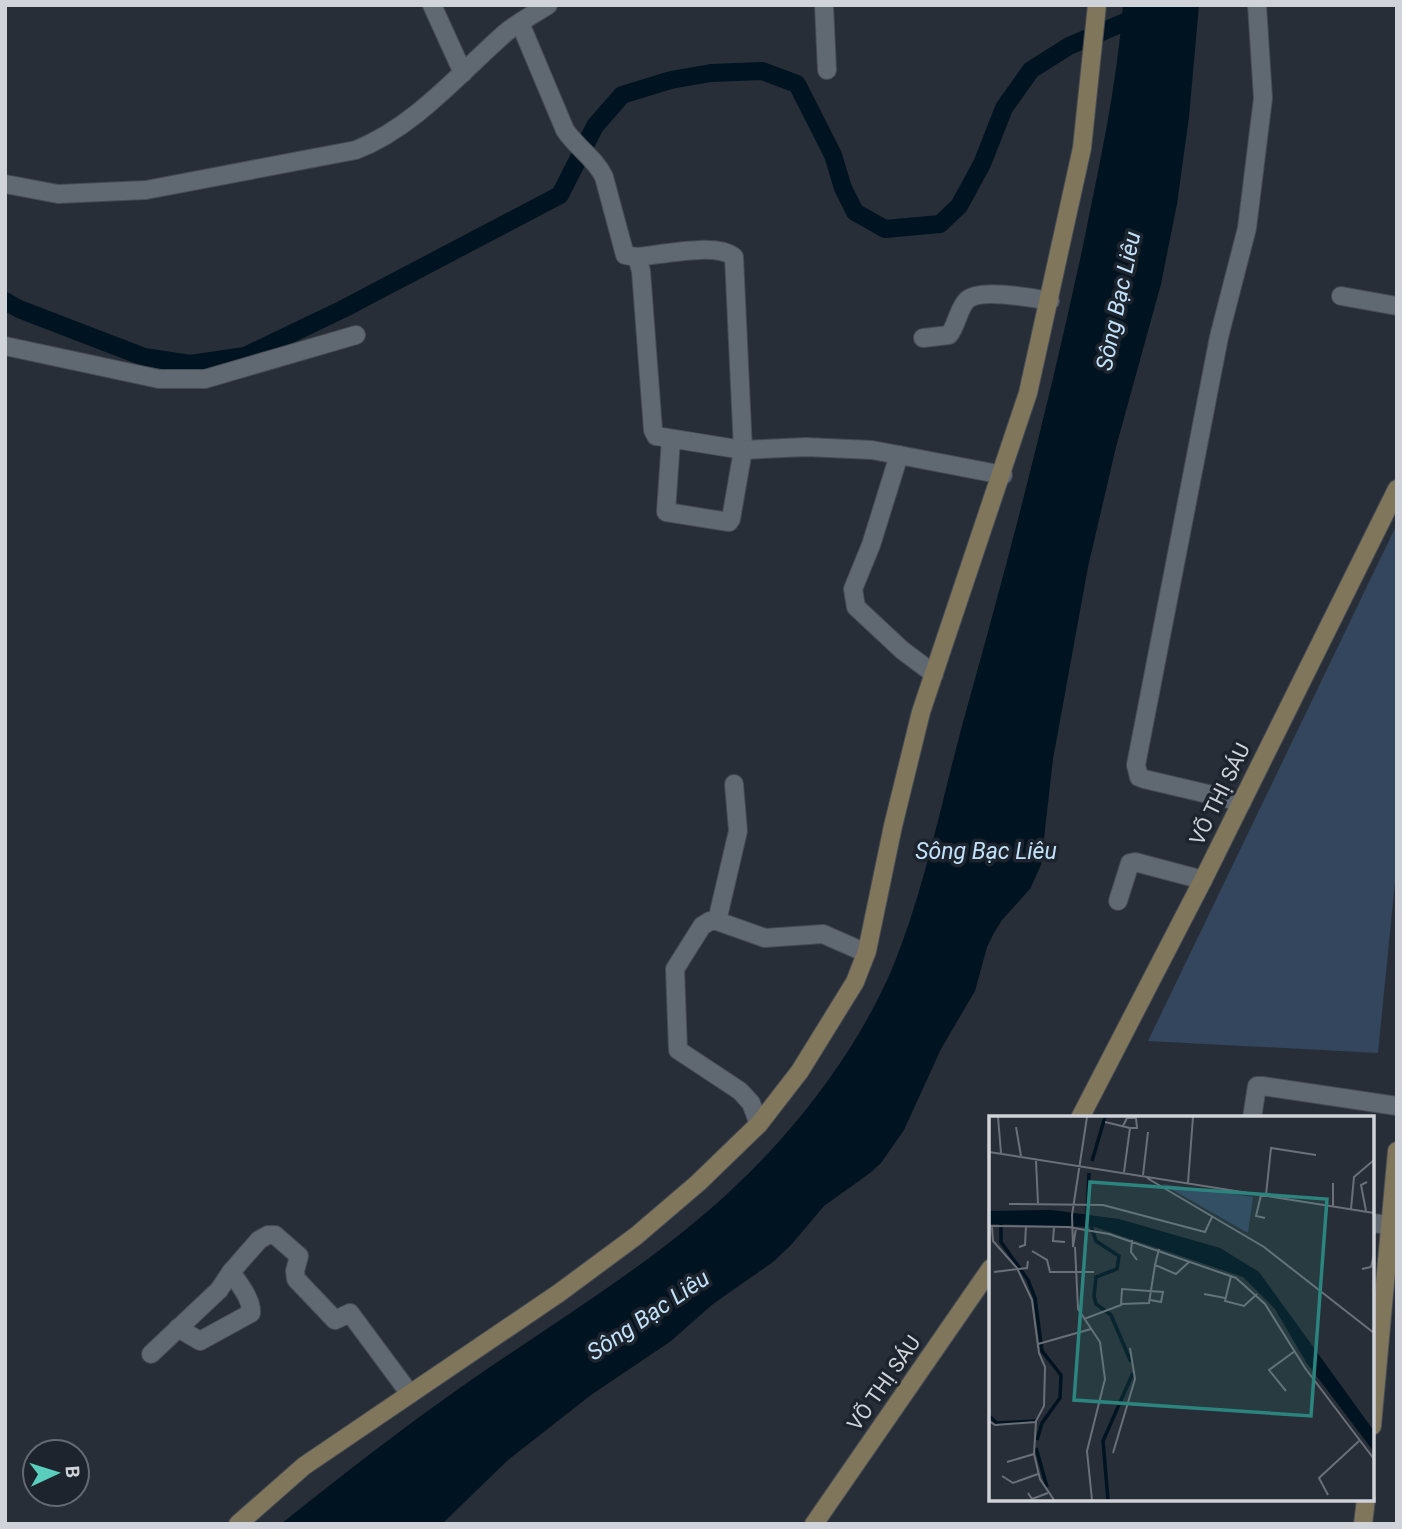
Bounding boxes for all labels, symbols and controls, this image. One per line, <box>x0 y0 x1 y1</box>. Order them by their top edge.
water label: Sông Bạc Liêu <box>1091 229 1146 373</box>
street label: VÕ THỊ SÁU <box>1185 739 1255 849</box>
water label: Sông Bạc Liêu <box>915 838 1057 865</box>
inset map <box>989 1116 1374 1501</box>
water label: Sông Bạc Liêu <box>582 1265 714 1366</box>
street label: VÕ THỊ SÁU <box>842 1331 926 1435</box>
north arrow <box>21 1438 91 1508</box>
text: B <box>61 1465 84 1479</box>

